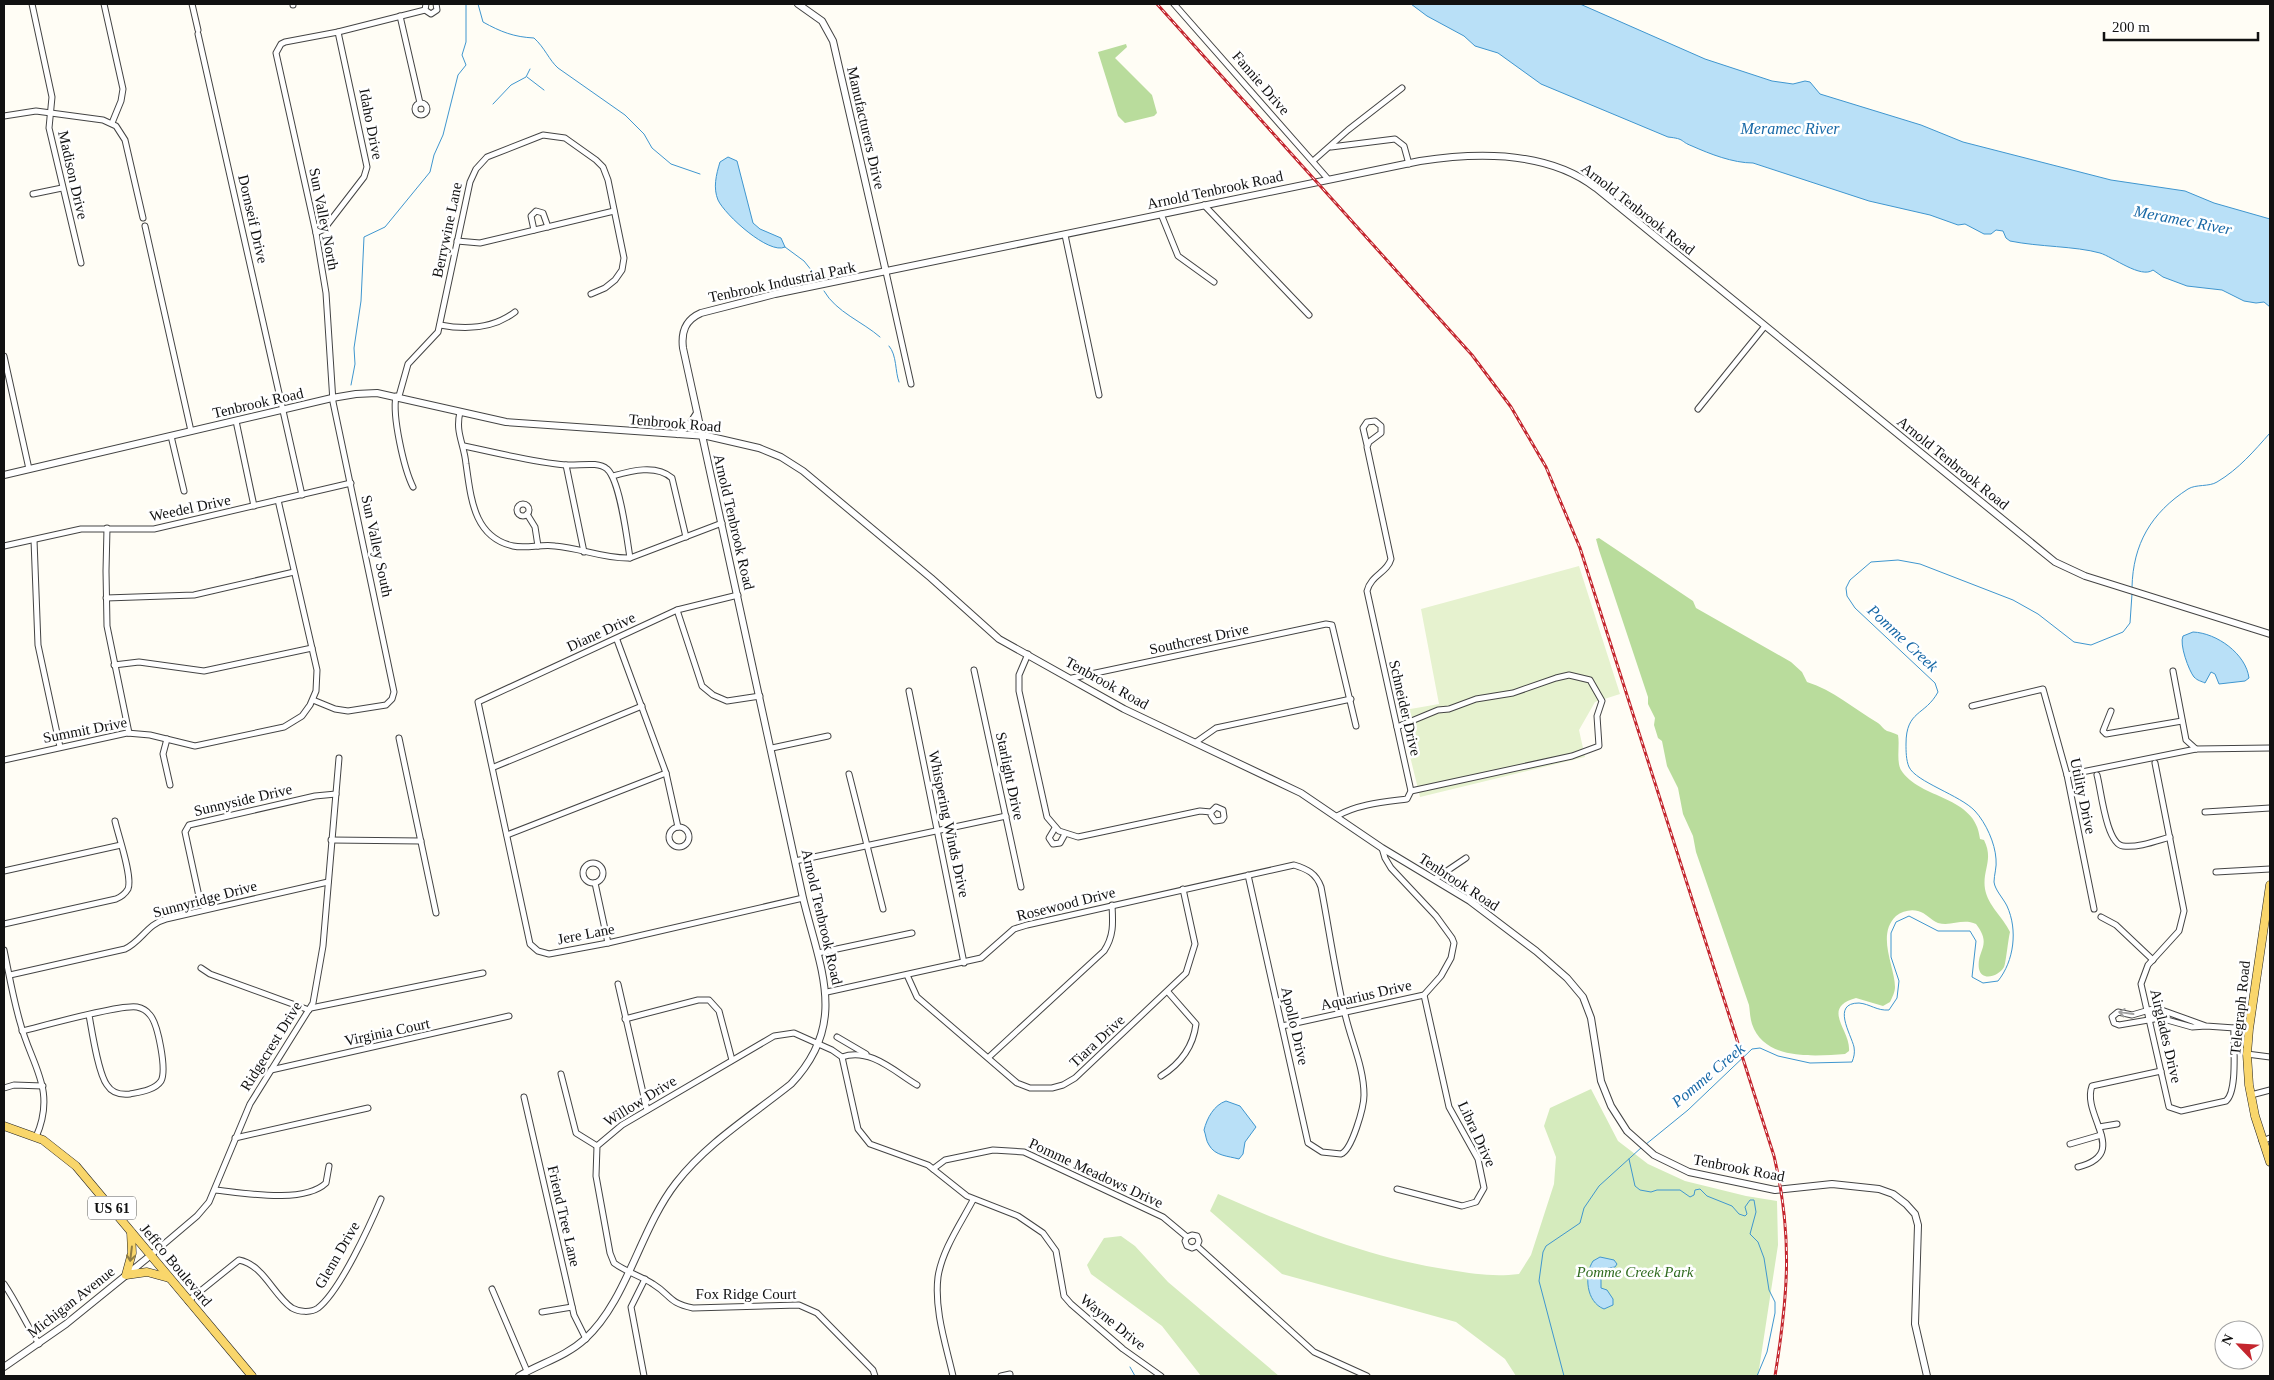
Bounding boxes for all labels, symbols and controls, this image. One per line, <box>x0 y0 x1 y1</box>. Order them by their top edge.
scale bar <box>2104 10 2258 42</box>
text: 200 m <box>2112 19 2150 35</box>
street label: Fannie Drive <box>1229 48 1293 118</box>
street label: Manufacturers Drive <box>844 65 888 191</box>
street label: Idaho Drive <box>356 87 386 161</box>
water label: Meramec River <box>1739 120 1840 137</box>
street label: Madison Drive <box>55 129 91 221</box>
street label: Arnold Tenbrook Road <box>1578 160 1698 258</box>
street label: Sun Valley North <box>306 166 342 272</box>
street label: Arnold Tenbrook Road <box>1146 168 1285 212</box>
street label: Dornseif Drive <box>235 173 271 265</box>
street label: Berrywine Lane <box>429 181 465 279</box>
water label: Meramec River <box>2132 202 2234 238</box>
street label: Tenbrook Industrial Park <box>707 259 857 305</box>
street label: Tenbrook Road <box>211 385 305 421</box>
street label: Tenbrook Road <box>628 411 722 435</box>
street label: Arnold Tenbrook Road <box>1894 413 2012 513</box>
street label: Arnold Tenbrook Road <box>711 453 758 592</box>
street label: Weedel Drive <box>148 492 232 524</box>
street label: Sun Valley South <box>358 494 396 599</box>
water label: Pomme Creek <box>1864 601 1942 675</box>
street label: Diane Drive <box>564 609 638 655</box>
street label: Southcrest Drive <box>1148 621 1251 657</box>
street label: Tenbrook Road <box>1063 654 1152 713</box>
street label: Schneider Drive <box>1386 659 1424 758</box>
street label: Summit Drive <box>42 714 129 746</box>
street label: Starlight Drive <box>993 731 1027 822</box>
street label: Whispering Winds Drive <box>926 749 972 899</box>
street label: Utility Drive <box>2067 757 2099 836</box>
street label: Sunnyside Drive <box>192 781 294 819</box>
street label: Arnold Tenbrook Road <box>799 848 846 987</box>
street label: Tenbrook Road <box>1416 850 1503 914</box>
street label: Sunnyridge Drive <box>151 877 259 921</box>
street label: Rosewood Drive <box>1015 884 1117 924</box>
street label: Jere Lane <box>556 921 616 947</box>
street label: Telegraph Road <box>2227 959 2253 1056</box>
street label: Aquarius Drive <box>1319 977 1413 1013</box>
street label: Apollo Drive <box>1278 985 1312 1067</box>
street label: Airglades Drive <box>2147 987 2185 1085</box>
street label: Ridgecrest Drive <box>237 998 305 1094</box>
one-way arrow <box>2119 1008 2135 1018</box>
street label: Tiara Drive <box>1066 1011 1128 1070</box>
street label: Virginia Court <box>343 1015 432 1049</box>
water label: Pomme Creek <box>1667 1039 1748 1111</box>
street label: Willow Drive <box>601 1072 679 1130</box>
street label: Libra Drive <box>1455 1099 1499 1170</box>
street label: Pomme Meadows Drive <box>1027 1135 1166 1211</box>
street label: Tenbrook Road <box>1692 1151 1787 1185</box>
street label: Friend Tree Lane <box>545 1164 583 1268</box>
road number: US 61 <box>88 1196 136 1220</box>
street label: Glenn Drive <box>311 1218 363 1291</box>
street label: Jeffco Boulevard <box>137 1221 215 1310</box>
one-way arrow <box>126 1246 136 1262</box>
street label: Michigan Avenue <box>24 1263 118 1341</box>
park label: Pomme Creek Park <box>1576 1264 1694 1280</box>
street label: Fox Ridge Court <box>696 1286 797 1302</box>
street label: Wayne Drive <box>1077 1291 1149 1353</box>
north arrow <box>2214 1320 2264 1370</box>
text: N <box>2219 1332 2237 1347</box>

